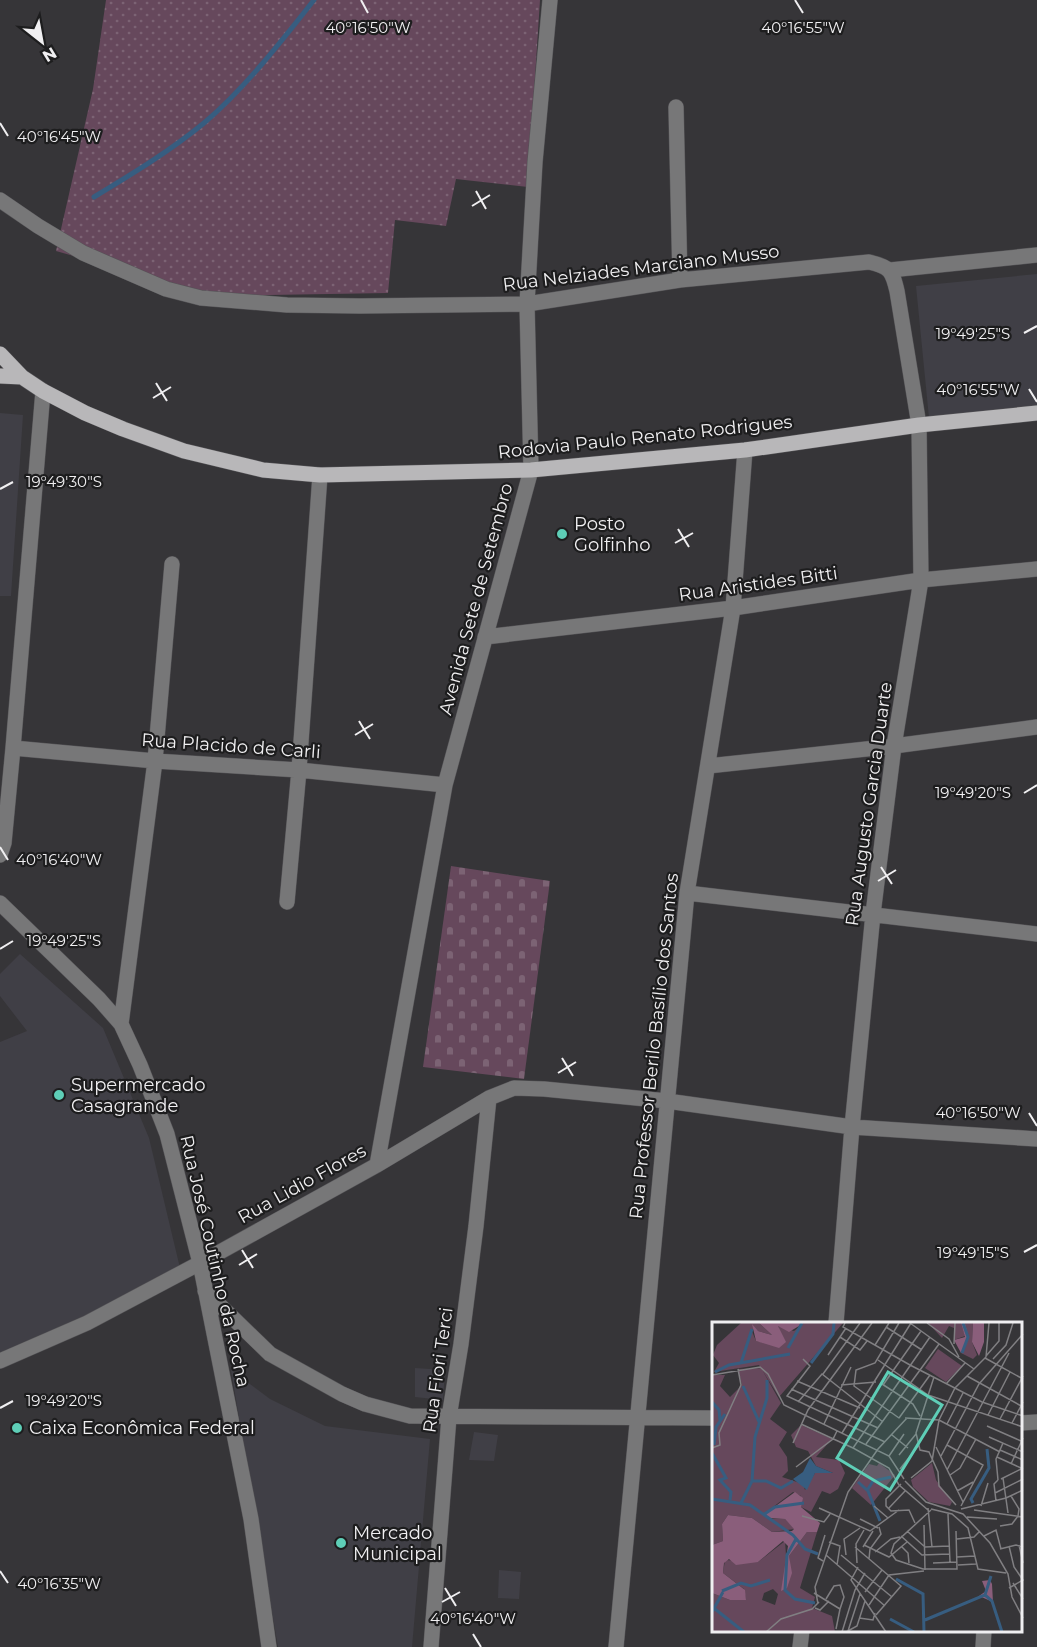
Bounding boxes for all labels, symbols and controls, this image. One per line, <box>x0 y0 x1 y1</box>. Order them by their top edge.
north arrow <box>12 12 72 72</box>
text: 40°16'50"W <box>325 18 411 37</box>
text: 40°16'55"W <box>761 18 845 37</box>
text: N <box>39 43 60 66</box>
text: 40°16'45"W <box>17 127 101 146</box>
street label: Rua Nelziades Marciano Musso <box>501 240 781 296</box>
text: 19°49'25"S <box>936 324 1010 343</box>
text: 40°16'55"W <box>936 380 1020 399</box>
street label: Rodovia Paulo Renato Rodrigues <box>497 411 793 463</box>
text: 19°49'30"S <box>26 472 102 491</box>
street label: Avenida Sete de Setembro <box>434 481 518 717</box>
place label: Posto Golfinho <box>574 513 650 556</box>
marker: Posto Golfinho <box>555 527 569 541</box>
street label: Rua Aristides Bitti <box>677 562 839 606</box>
street label: Rua Augusto Garcia Duarte <box>841 681 897 927</box>
street label: Rua Placido de Carli <box>141 729 321 763</box>
text: 19°49'20"S <box>935 783 1011 802</box>
text: 40°16'40"W <box>16 850 102 869</box>
street label: Rua Professor Berilo Basílio dos Santos <box>625 872 683 1220</box>
text: 19°49'25"S <box>27 931 101 950</box>
place label: Supermercado Casagrande <box>71 1074 206 1117</box>
marker: Supermercado Casagrande <box>52 1088 66 1102</box>
text: 40°16'50"W <box>935 1103 1021 1122</box>
street label: Rua José Coutinho da Rocha <box>175 1133 255 1389</box>
street label: Rua Lidio Flores <box>234 1140 370 1228</box>
text: 19°49'15"S <box>937 1243 1009 1262</box>
street label: Rua Fiori Terci <box>418 1306 458 1434</box>
inset map <box>712 1322 1022 1632</box>
text: 19°49'20"S <box>26 1391 102 1410</box>
place label: Caixa Econômica Federal <box>29 1417 255 1439</box>
marker: Caixa Econômica Federal <box>10 1421 24 1435</box>
place label: Mercado Municipal <box>353 1522 442 1565</box>
marker: Mercado Municipal <box>334 1536 348 1550</box>
text: 40°16'35"W <box>17 1574 101 1593</box>
text: 40°16'40"W <box>430 1609 516 1628</box>

